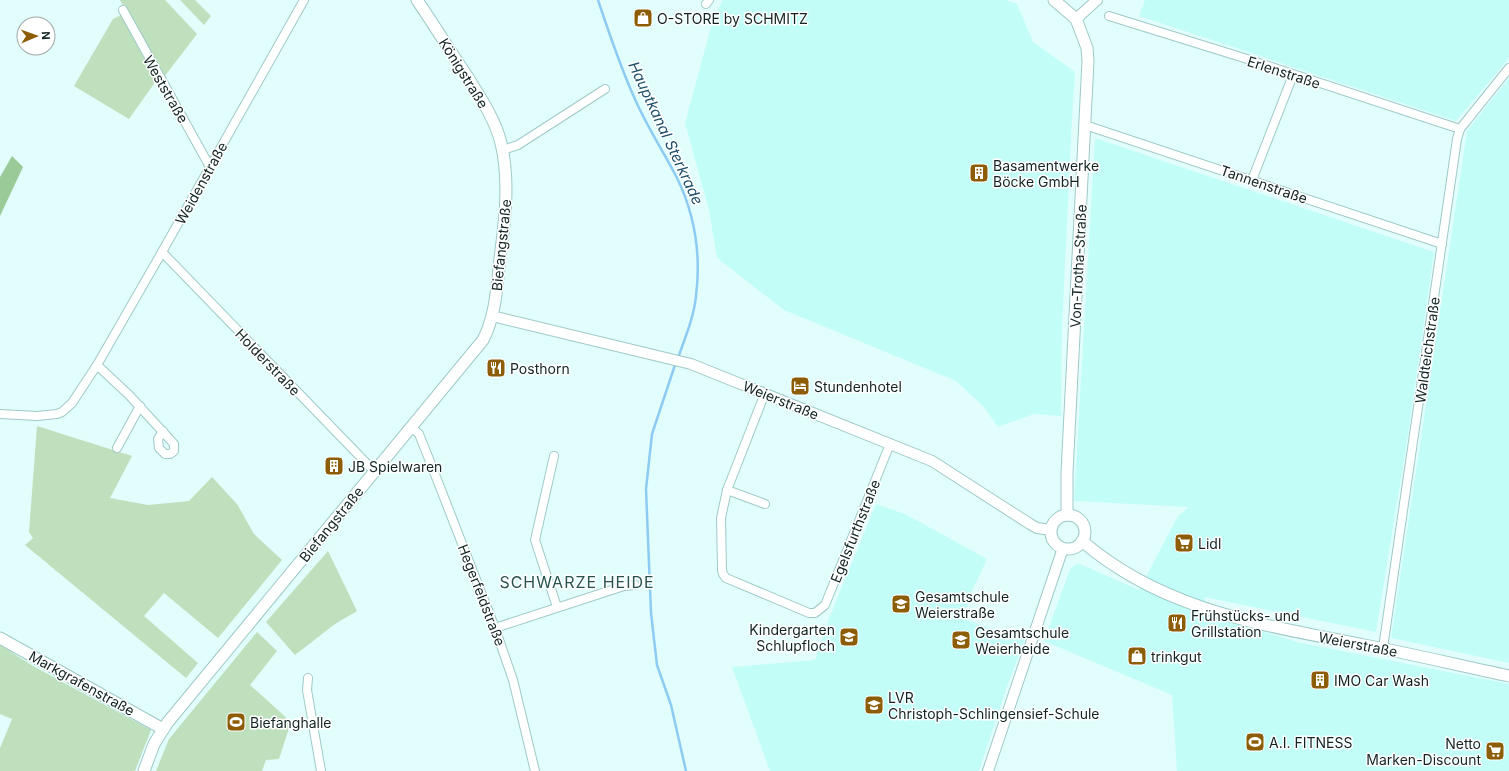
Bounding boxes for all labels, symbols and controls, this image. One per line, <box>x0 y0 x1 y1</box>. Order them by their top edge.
shop icon: O-STORE by SCHMITZ <box>632 7 654 29</box>
place label: O-STORE by SCHMITZ <box>657 10 808 27</box>
north arrow <box>16 16 56 56</box>
text: N <box>39 31 53 40</box>
street label: Königstraße <box>436 35 492 111</box>
street label: Weststraße <box>140 52 192 126</box>
street label: Erlenstraße <box>1245 52 1323 92</box>
water label: Hauptkanal Sterkrade <box>624 58 708 208</box>
street label: Weidenstraße <box>171 139 231 227</box>
place label: Basamentwerke Böcke GmbH <box>993 157 1099 190</box>
street label: Tannenstraße <box>1218 161 1310 207</box>
building icon: Basamentwerke Böcke GmbH <box>968 162 990 184</box>
street label: Biefangstraße <box>488 198 514 292</box>
street label: Von-Trotha-Straße <box>1066 204 1090 328</box>
street label: Waldteichstraße <box>1411 296 1443 404</box>
street label: Holderstraße <box>232 325 304 399</box>
restaurant icon: Posthorn <box>485 357 507 379</box>
place label: Posthorn <box>510 360 570 377</box>
hotel icon: Stundenhotel <box>789 375 811 397</box>
street label: Weierstraße <box>741 377 821 423</box>
place label: Stundenhotel <box>814 378 902 395</box>
building icon: JB Spielwaren <box>323 455 345 477</box>
place label: JB Spielwaren <box>348 458 442 475</box>
street label: Egelsfurthstraße <box>827 477 883 585</box>
street label: Biefangstraße <box>295 483 367 565</box>
supermarket icon: Lidl <box>1173 532 1195 554</box>
place label: Lidl <box>1198 535 1221 552</box>
street label: Hegerfeldstraße <box>455 542 509 648</box>
district label: SCHWARZE HEIDE <box>499 572 655 592</box>
place label: Gesamtschule Weierstraße <box>915 588 1009 621</box>
school or university icon: Gesamtschule Weierstraße <box>890 593 912 615</box>
place label: Frühstücks- und Grillstation <box>1191 607 1300 640</box>
restaurant icon: Frühstücks- und Grillstation <box>1166 612 1188 634</box>
place label: Kindergarten Schlupfloch <box>749 621 835 654</box>
place label: Gesamtschule Weierheide <box>975 624 1069 657</box>
school or university icon: Kindergarten Schlupfloch <box>838 626 860 648</box>
street label: Weierstraße <box>1317 628 1399 660</box>
school or university icon: Gesamtschule Weierheide <box>950 629 972 651</box>
shop icon: trinkgut <box>1126 645 1148 667</box>
street label: Markgrafenstraße <box>26 647 138 719</box>
place label: trinkgut <box>1151 648 1202 665</box>
building icon: IMO Car Wash <box>1309 669 1331 691</box>
place label: IMO Car Wash <box>1334 672 1429 689</box>
place label: LVR Christoph-Schlingensief-Schule <box>888 689 1100 722</box>
school or university icon: LVR Christoph-Schlingensief-Schule <box>863 694 885 716</box>
sports icon: Biefanghalle <box>225 711 247 733</box>
place label: Biefanghalle <box>250 714 331 731</box>
sports icon: A.I. FITNESS <box>1244 731 1266 753</box>
place label: A.I. FITNESS <box>1269 734 1352 751</box>
place label: Netto Marken-Discount <box>1366 735 1481 768</box>
supermarket icon: Netto Marken-Discount <box>1484 740 1506 762</box>

